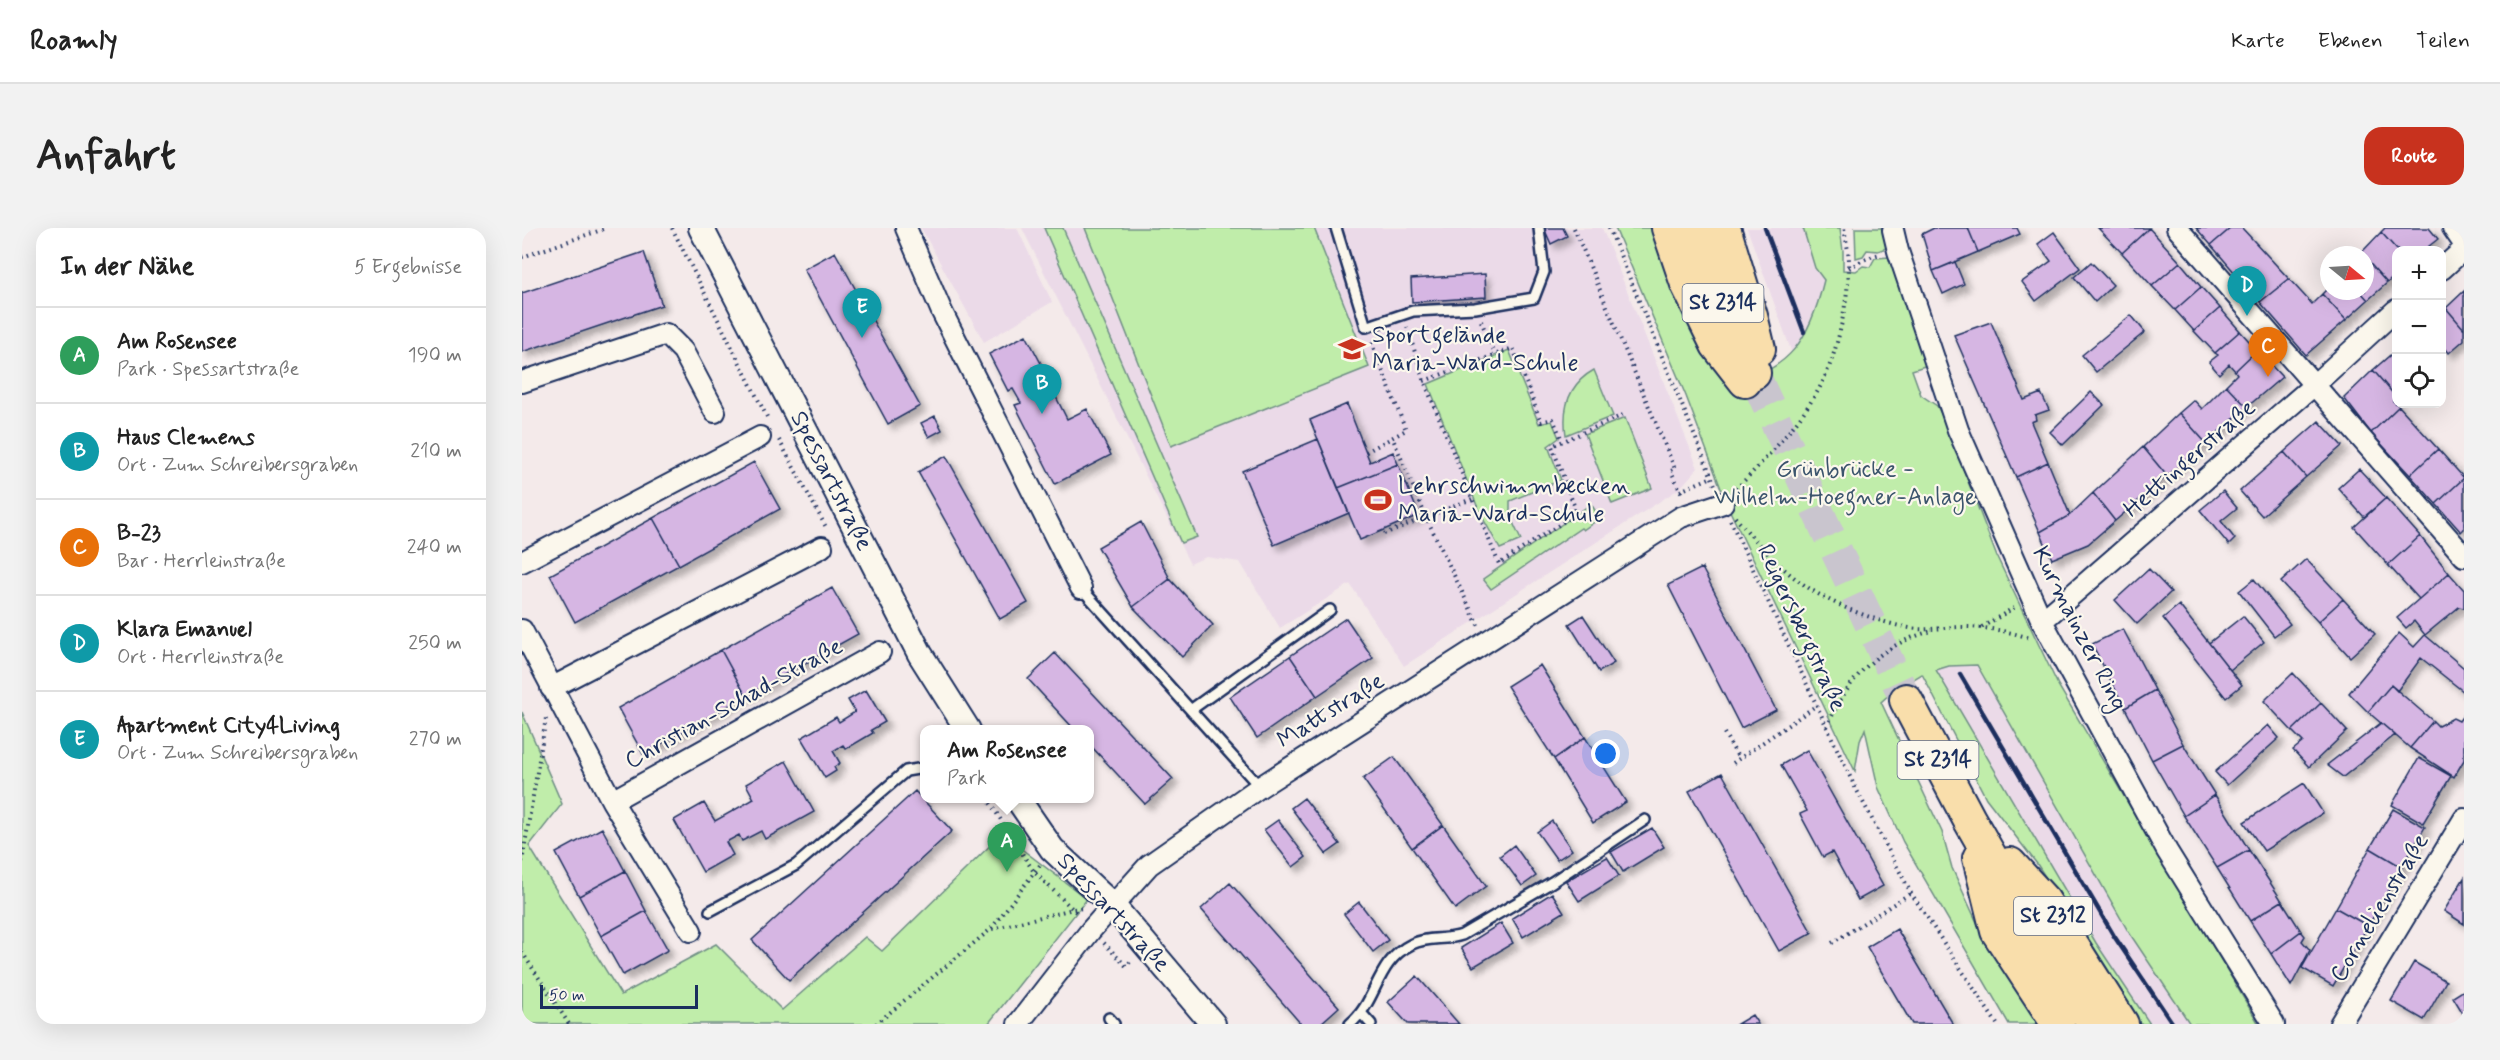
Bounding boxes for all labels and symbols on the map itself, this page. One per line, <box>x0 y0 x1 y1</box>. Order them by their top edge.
north arrow <box>2320 246 2374 300</box>
pin: D <box>2228 266 2266 316</box>
road number: St 2314 <box>1682 284 1764 322</box>
pin: E <box>842 288 882 338</box>
place label: Sportgelände Maria-Ward-Schule <box>1372 320 1579 379</box>
pin: C <box>2248 328 2288 377</box>
school or university icon: Sportgelände Maria-Ward-Schule <box>1337 334 1367 364</box>
pin: B <box>1022 364 1062 414</box>
street label: Hettingerstraße <box>2117 393 2265 527</box>
street label: Spessartstraße <box>783 406 880 556</box>
park label: Grünbrücke - Wilhelm-Hoegner-Anlage <box>1714 454 1976 516</box>
place label: Lehrschwimmbecken Maria-Ward-Schule <box>1398 471 1630 530</box>
sports icon: Lehrschwimmbecken Maria-Ward-Schule <box>1363 485 1393 515</box>
street label: Reigersbergstraße <box>1746 540 1853 718</box>
street label: Kurmainzer Ring <box>2022 541 2134 718</box>
street label: Christian-Schad-Straße <box>620 631 849 777</box>
street label: Mattstraße <box>1271 666 1391 756</box>
your location <box>1591 739 1620 768</box>
road number: St 2314 <box>1898 741 1978 779</box>
pin: A <box>988 822 1026 872</box>
street label: Cornelienstraße <box>2323 828 2437 988</box>
street label: Spessartstraße <box>1050 847 1177 980</box>
road number: St 2312 <box>2014 897 2092 935</box>
scale bar <box>540 982 698 1010</box>

